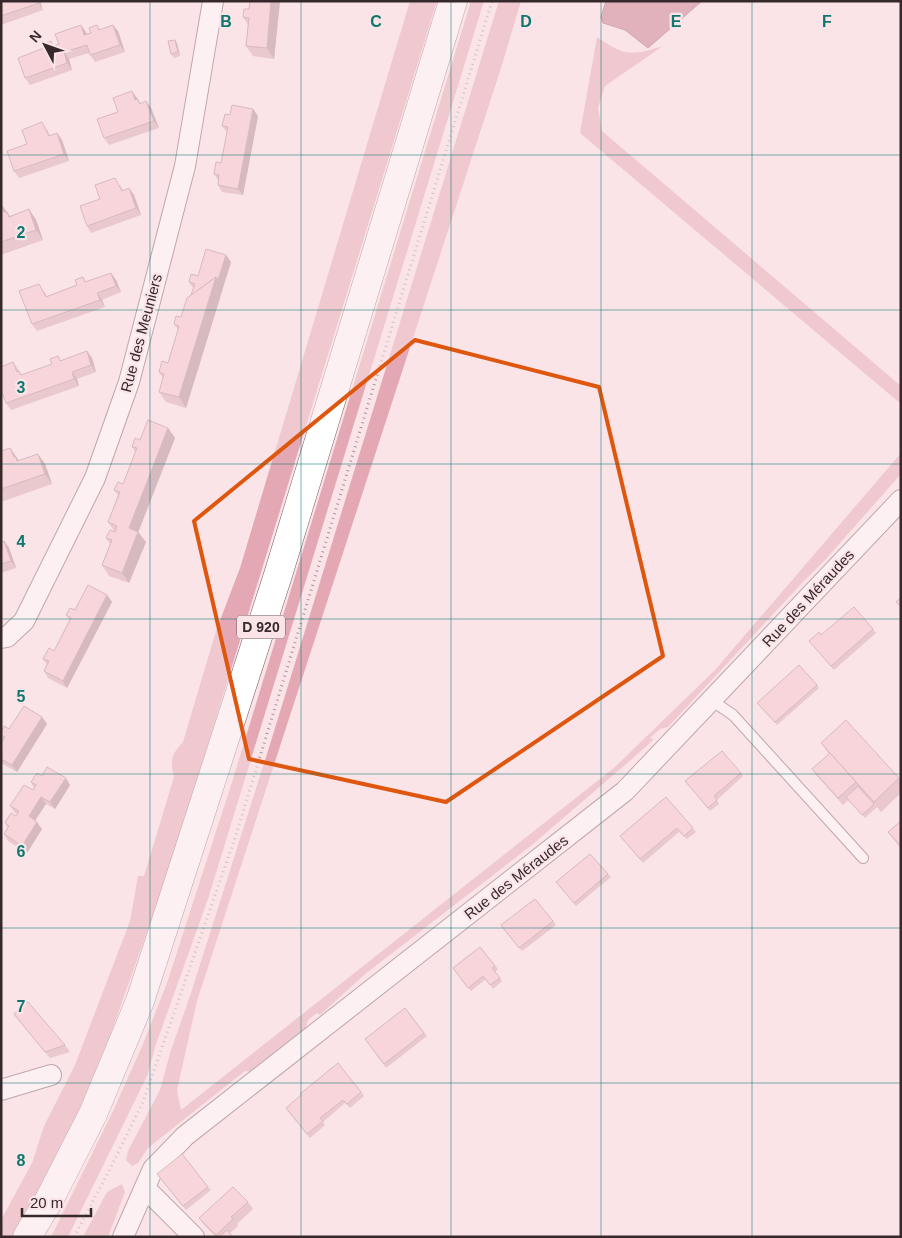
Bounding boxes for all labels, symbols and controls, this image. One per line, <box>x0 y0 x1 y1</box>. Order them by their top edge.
text: B <box>220 13 232 30</box>
text: C <box>370 13 382 30</box>
text: D <box>520 13 532 30</box>
text: E <box>671 13 682 30</box>
text: F <box>822 13 832 30</box>
north arrow <box>20 20 70 70</box>
text: N <box>26 27 45 46</box>
text: 2 <box>17 224 26 241</box>
street label: Rue des Meuniers <box>117 272 165 394</box>
text: 3 <box>17 379 26 396</box>
text: 4 <box>17 533 26 550</box>
street label: Rue des Méraudes <box>759 546 857 650</box>
road number: D 920 <box>237 616 285 638</box>
text: 5 <box>17 688 26 705</box>
street label: Rue des Méraudes <box>461 831 571 923</box>
text: 6 <box>17 843 26 860</box>
text: 7 <box>17 998 26 1015</box>
text: 8 <box>17 1152 26 1169</box>
scale bar <box>22 1186 91 1218</box>
text: 20 m <box>30 1194 63 1211</box>

